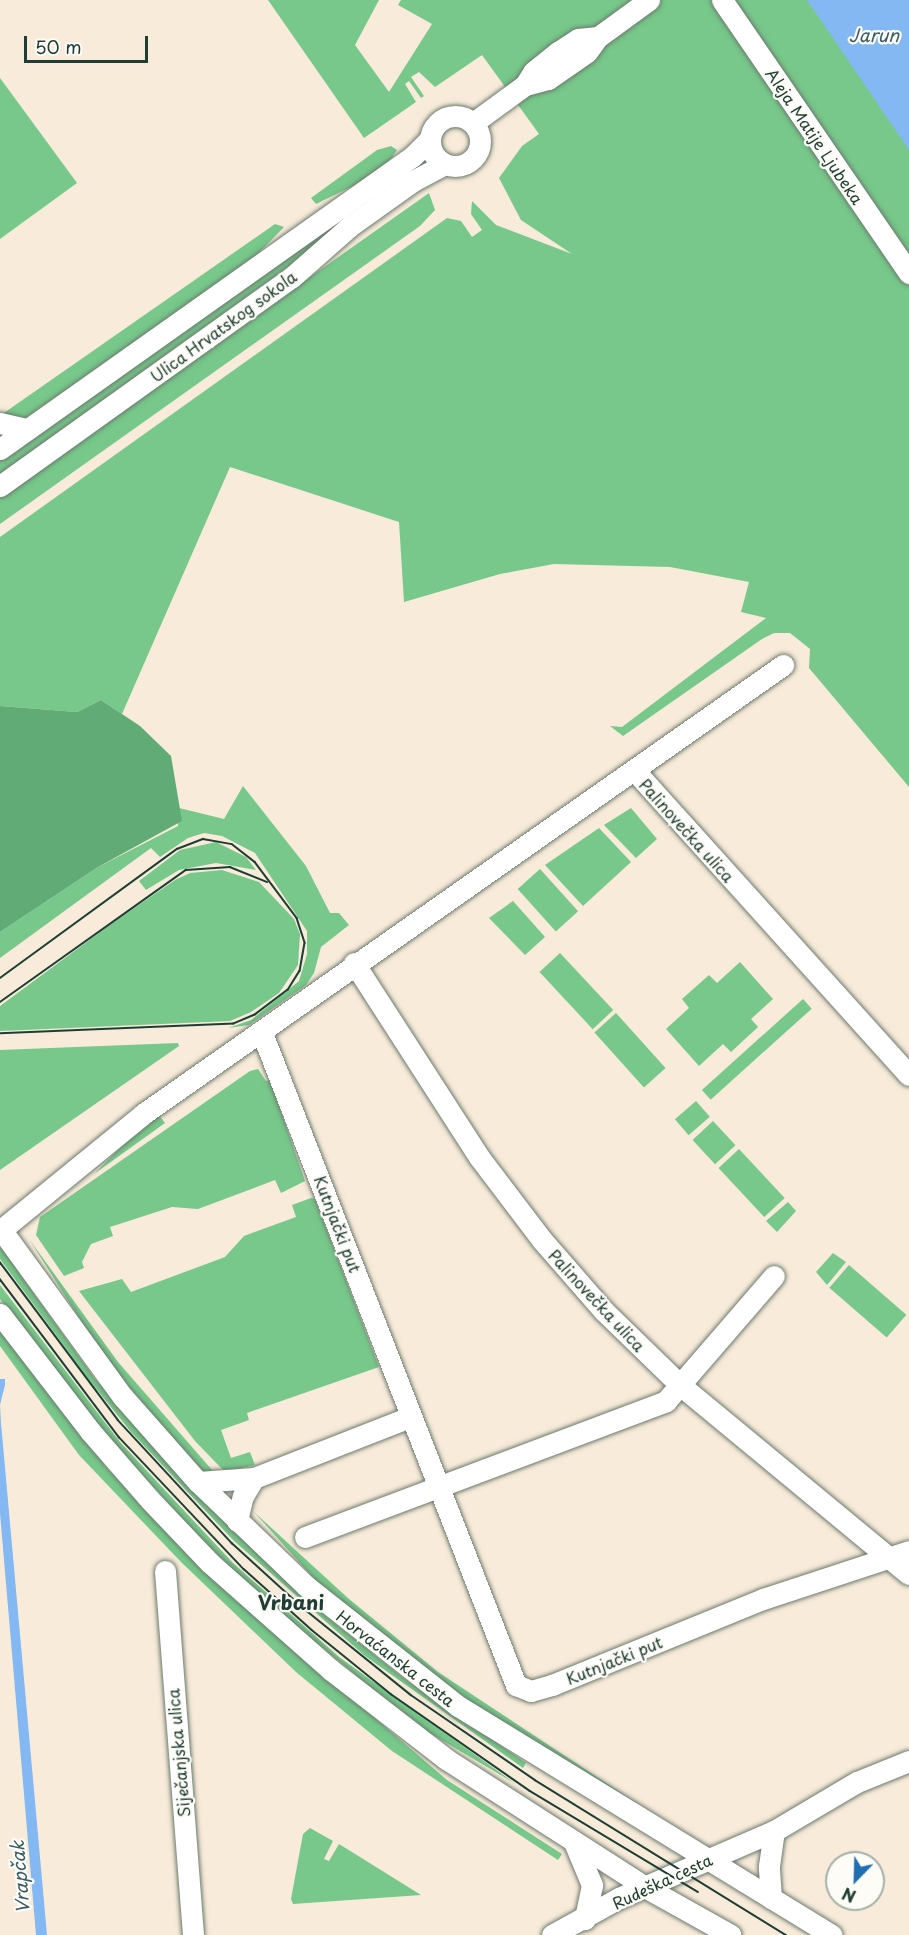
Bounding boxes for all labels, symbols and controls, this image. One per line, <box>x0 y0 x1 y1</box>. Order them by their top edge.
scale bar <box>27 24 152 62</box>
water label: Jarun <box>849 24 899 46</box>
text: 50 m <box>35 33 82 60</box>
street label: Aleja Matije Ljubeka <box>762 64 868 208</box>
street label: Ulica Hrvatskog sokola <box>145 266 301 386</box>
street label: Palinovečka ulica <box>635 774 739 886</box>
street label: Kutnjački put <box>310 1172 366 1276</box>
street label: Palinovečka ulica <box>545 1245 649 1355</box>
district label: Vrbani <box>258 1590 324 1614</box>
street label: Horvaćanska cesta <box>333 1606 459 1710</box>
street label: Kutnjački put <box>562 1632 666 1688</box>
street label: Siječanjska ulica <box>163 1688 193 1818</box>
water label: Vrapčak <box>6 1840 34 1914</box>
street label: Rudeška cesta <box>609 1849 715 1913</box>
north arrow <box>825 1851 885 1911</box>
text: N <box>838 1882 859 1909</box>

